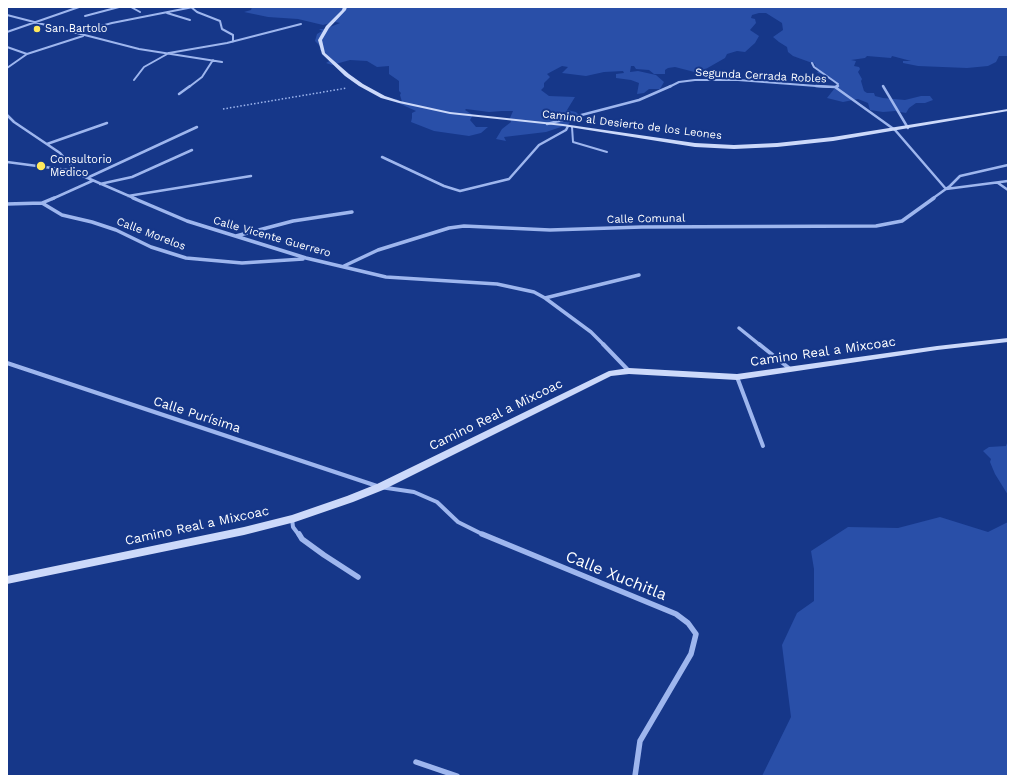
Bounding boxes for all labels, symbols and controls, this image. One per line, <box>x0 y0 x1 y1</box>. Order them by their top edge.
place label: San Bartolo <box>45 22 107 36</box>
marker: San Bartolo <box>32 24 42 34</box>
street label: Segunda Cerrada Robles <box>695 66 827 86</box>
street label: Camino al Desierto de los Leones <box>541 107 723 143</box>
place label: Consultorio Medico <box>50 153 112 179</box>
marker: Consultorio Medico <box>35 160 47 172</box>
street label: Calle Comunal <box>607 212 685 226</box>
street label: Calle Vicente Guerrero <box>212 214 332 260</box>
street label: Calle Morelos <box>115 215 187 253</box>
street label: Camino Real a Mixcoac <box>749 334 897 370</box>
street label: Camino Real a Mixcoac <box>427 376 565 454</box>
street label: Calle Purísima <box>151 394 243 436</box>
street label: Camino Real a Mixcoac <box>124 503 270 549</box>
street label: Calle Xuchitla <box>563 547 669 605</box>

